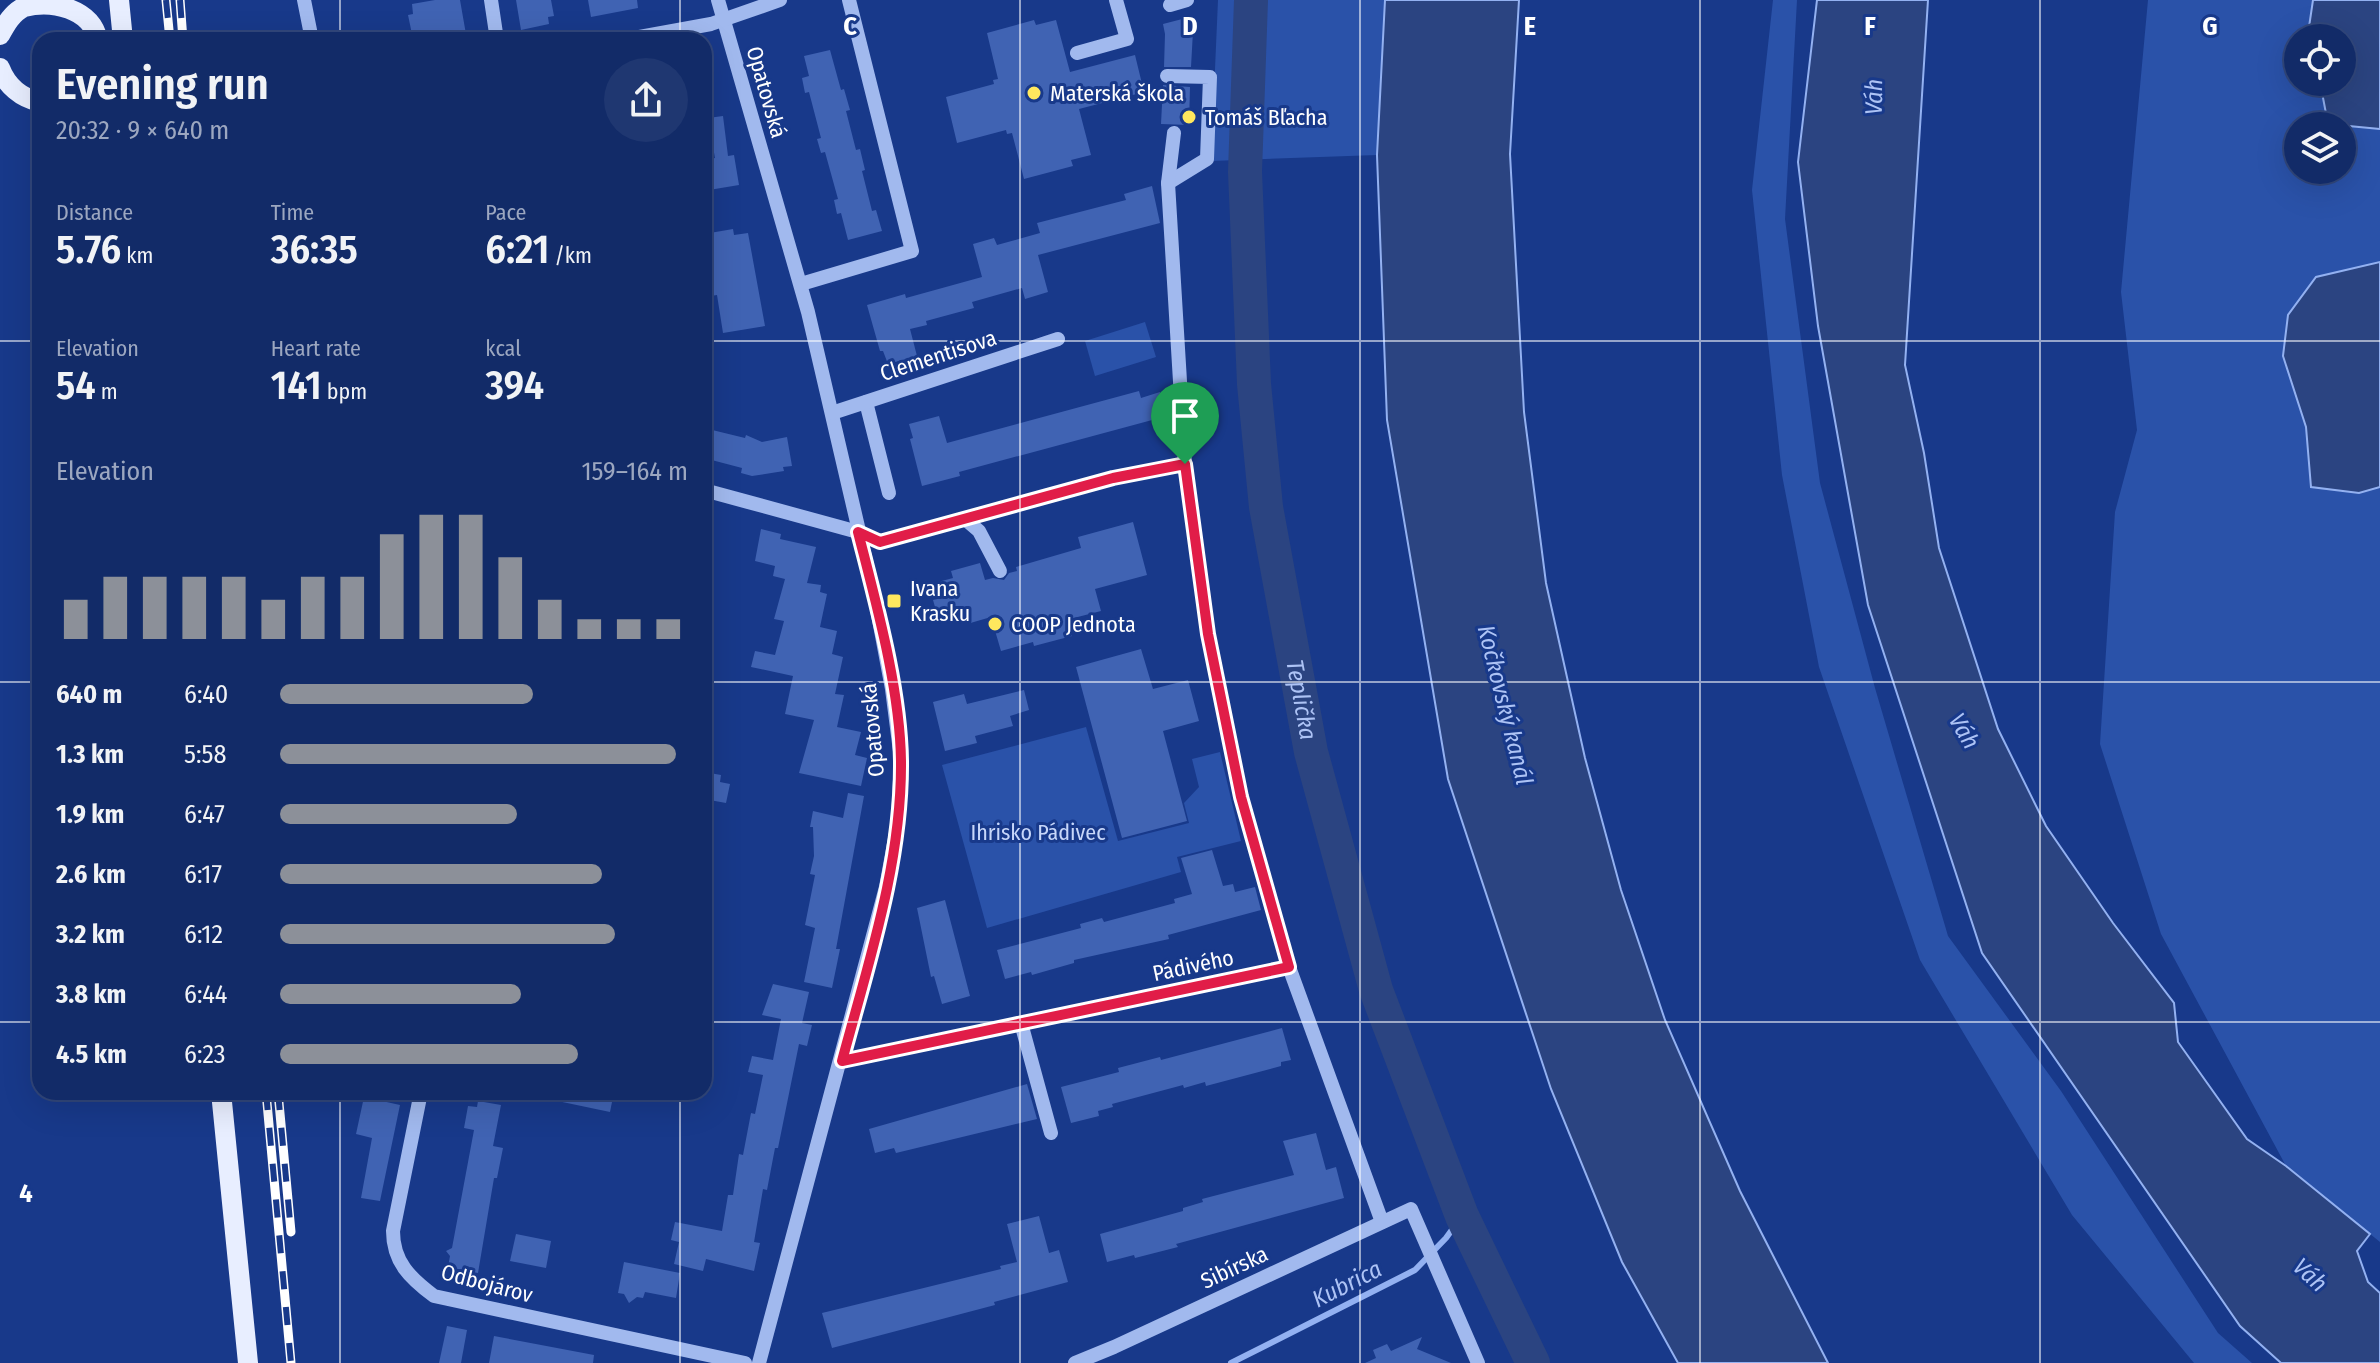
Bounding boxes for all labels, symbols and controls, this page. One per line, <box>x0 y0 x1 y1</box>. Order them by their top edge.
text: C <box>843 11 857 42</box>
text: D <box>1182 11 1198 42</box>
text: E <box>1524 11 1536 42</box>
text: F <box>1864 11 1876 42</box>
text: G <box>2202 11 2218 42</box>
map controls <box>2284 24 2356 184</box>
button: locate <box>2284 24 2356 96</box>
street label: Opatovská <box>741 43 792 141</box>
text: Evening run <box>56 58 269 111</box>
button: share <box>604 58 688 142</box>
water label: Váh <box>1860 79 1888 115</box>
place label: Materská škola <box>1050 80 1184 107</box>
marker: Materská škola <box>1025 84 1043 102</box>
place label: Tomáš Bľacha <box>1205 104 1328 131</box>
marker: Tomáš Bľacha <box>1180 108 1198 126</box>
button: layers <box>2284 112 2356 184</box>
text: 20:32 · 9 × 640 m <box>56 115 229 146</box>
text: Distance <box>56 199 133 226</box>
text: Time <box>271 199 314 226</box>
text: Pace <box>485 199 526 226</box>
text: 5.76 <box>56 226 121 274</box>
text: 36:35 <box>271 226 358 274</box>
text: 6:21 <box>485 226 549 274</box>
text: km <box>121 242 153 269</box>
text: /km <box>549 242 592 269</box>
street label: Clementisova <box>877 324 1000 387</box>
text: Elevation <box>56 335 139 362</box>
text: Heart rate <box>271 335 361 362</box>
text: kcal <box>485 335 521 362</box>
text: 54 <box>56 362 96 410</box>
text: 141 <box>271 362 322 410</box>
text: 394 <box>485 362 544 410</box>
text: m <box>96 378 118 405</box>
text: bpm <box>322 378 367 405</box>
pin <box>1151 382 1219 464</box>
icon: arrive <box>1163 394 1207 438</box>
text: Elevation <box>56 456 154 487</box>
text: 159–164 m <box>581 456 688 487</box>
place label: Ivana Krasku <box>910 575 970 627</box>
marker: Ivana Krasku <box>885 592 903 610</box>
place label: COOP Jednota <box>1011 611 1136 638</box>
marker: COOP Jednota <box>986 615 1004 633</box>
water label: Kočkovský kanál <box>1472 622 1538 788</box>
water label: Teplička <box>1280 658 1322 742</box>
text: 640 m <box>56 679 122 710</box>
text: 6:40 <box>184 679 228 710</box>
street label: Opatovská <box>855 682 890 778</box>
water label: Váh <box>1943 708 1985 754</box>
text: 1.3 km <box>56 739 124 770</box>
text: 5:58 <box>184 739 226 770</box>
text: 1.9 km <box>56 799 124 830</box>
text: 6:47 <box>184 799 225 830</box>
park label: Ihrisko Pádivec <box>970 819 1106 846</box>
text: 2.6 km <box>56 859 126 890</box>
text: 6:17 <box>184 859 222 890</box>
text: 3.2 km <box>56 919 125 950</box>
text: 6:12 <box>184 919 223 950</box>
street label: Pádivého <box>1150 944 1236 987</box>
text: 3.8 km <box>56 979 126 1010</box>
text: 6:44 <box>184 979 227 1010</box>
text: 4.5 km <box>56 1039 127 1070</box>
text: 6:23 <box>184 1039 226 1070</box>
text: 4 <box>19 1178 33 1209</box>
street label: Sibírska <box>1196 1240 1272 1295</box>
water label: Váh <box>2287 1252 2333 1298</box>
water label: Kubrica <box>1308 1255 1386 1313</box>
street label: Odbojárov <box>438 1258 536 1309</box>

